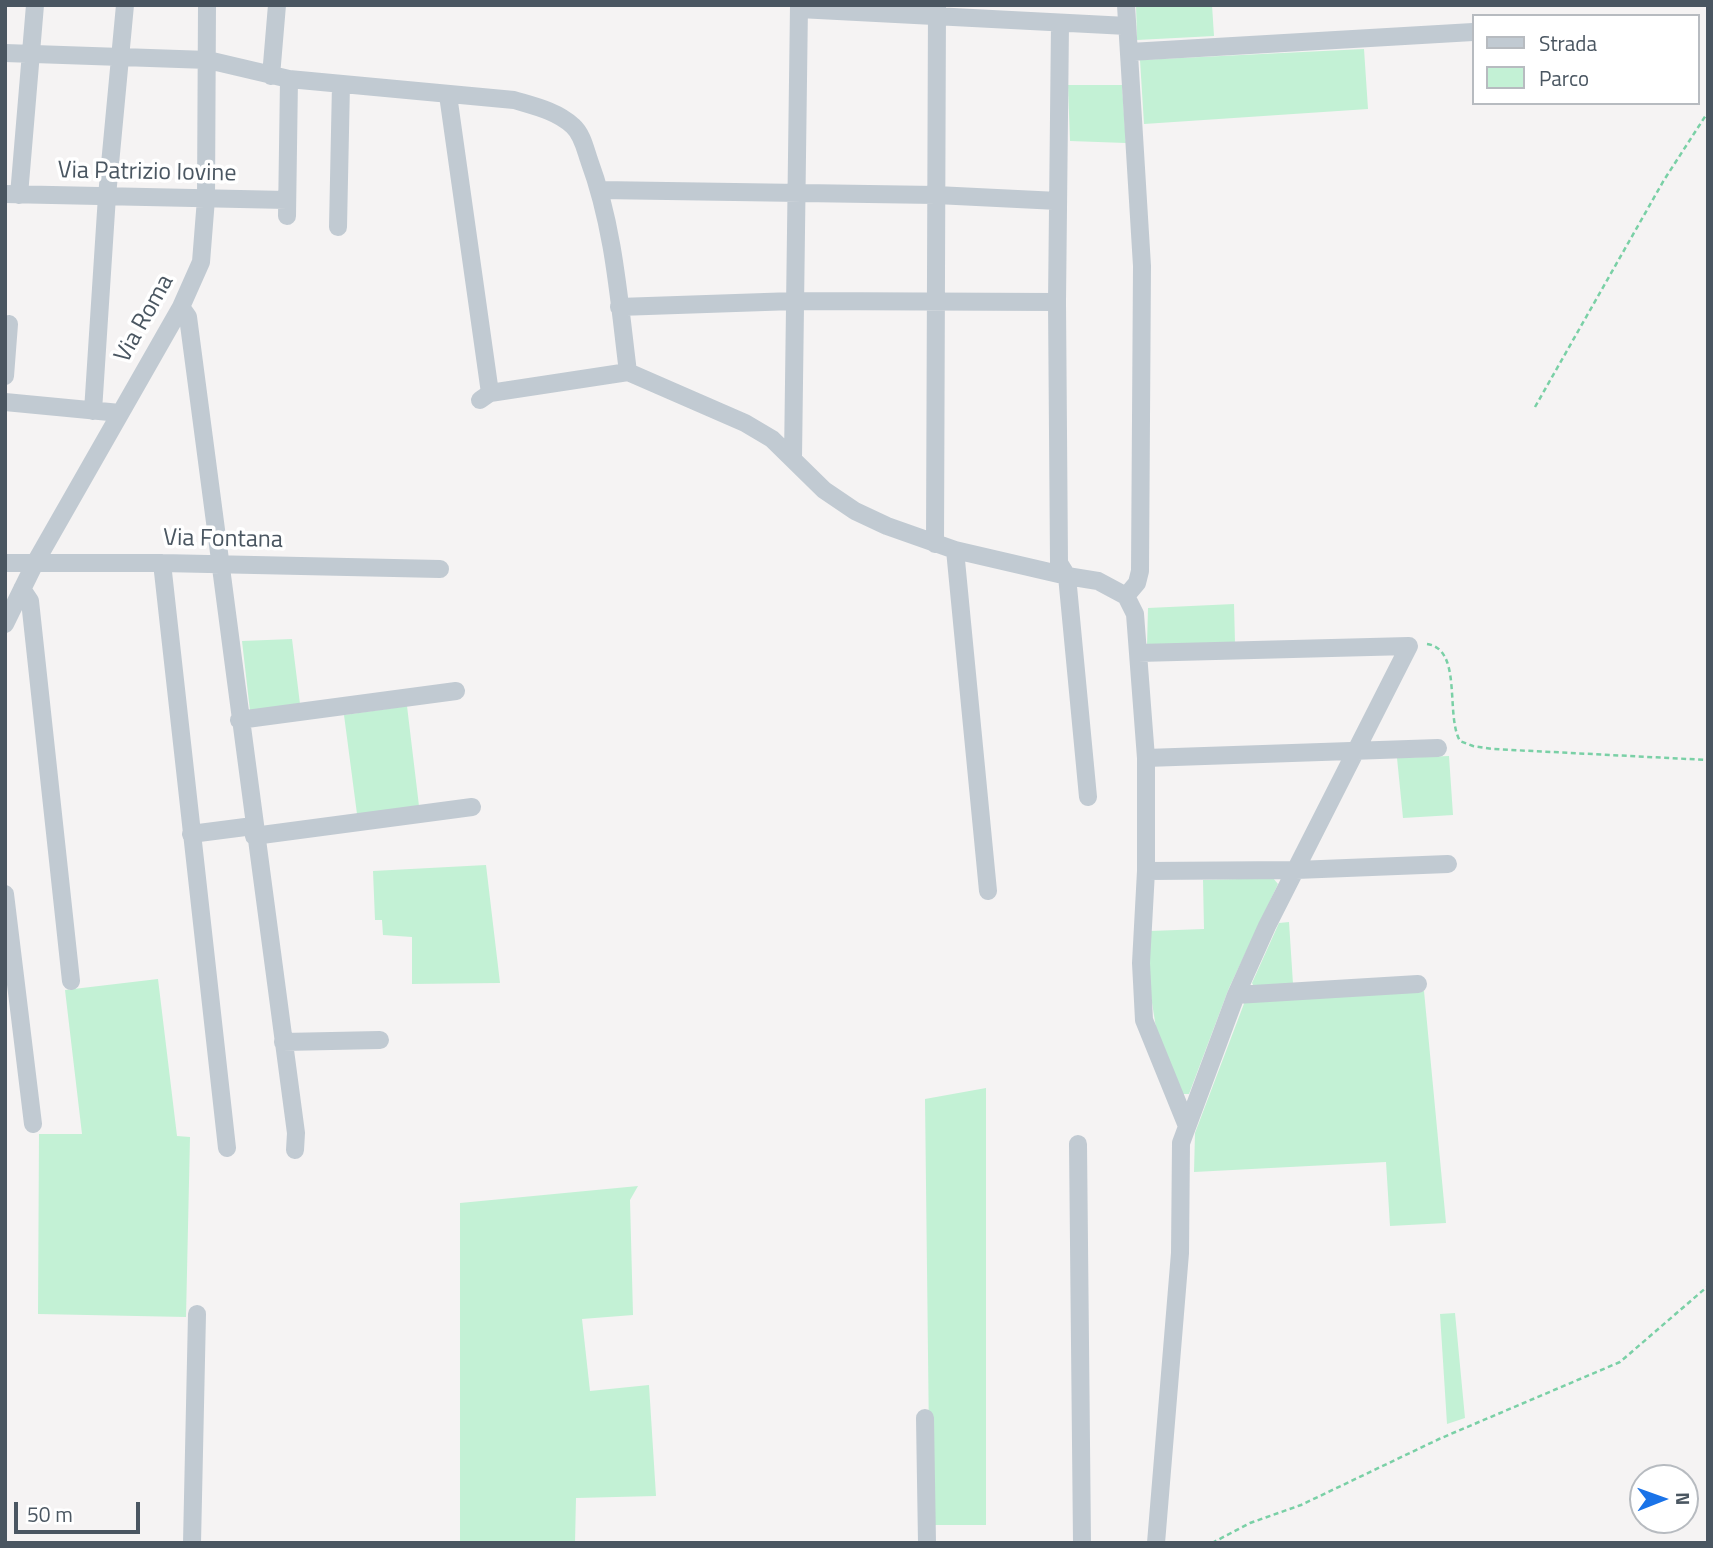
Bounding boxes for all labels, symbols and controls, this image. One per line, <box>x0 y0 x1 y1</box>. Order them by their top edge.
legend <box>1472 14 1699 105</box>
text: Strada <box>1539 27 1597 59</box>
text: Parco <box>1539 62 1589 94</box>
street label: Via Patrizio Iovine <box>57 157 237 189</box>
street label: Via Roma <box>109 270 181 368</box>
street label: Via Fontana <box>163 525 283 555</box>
north arrow <box>1629 1464 1699 1534</box>
scale bar <box>18 1488 144 1532</box>
text: N <box>1669 1492 1698 1505</box>
text: 50 m <box>27 1498 73 1530</box>

